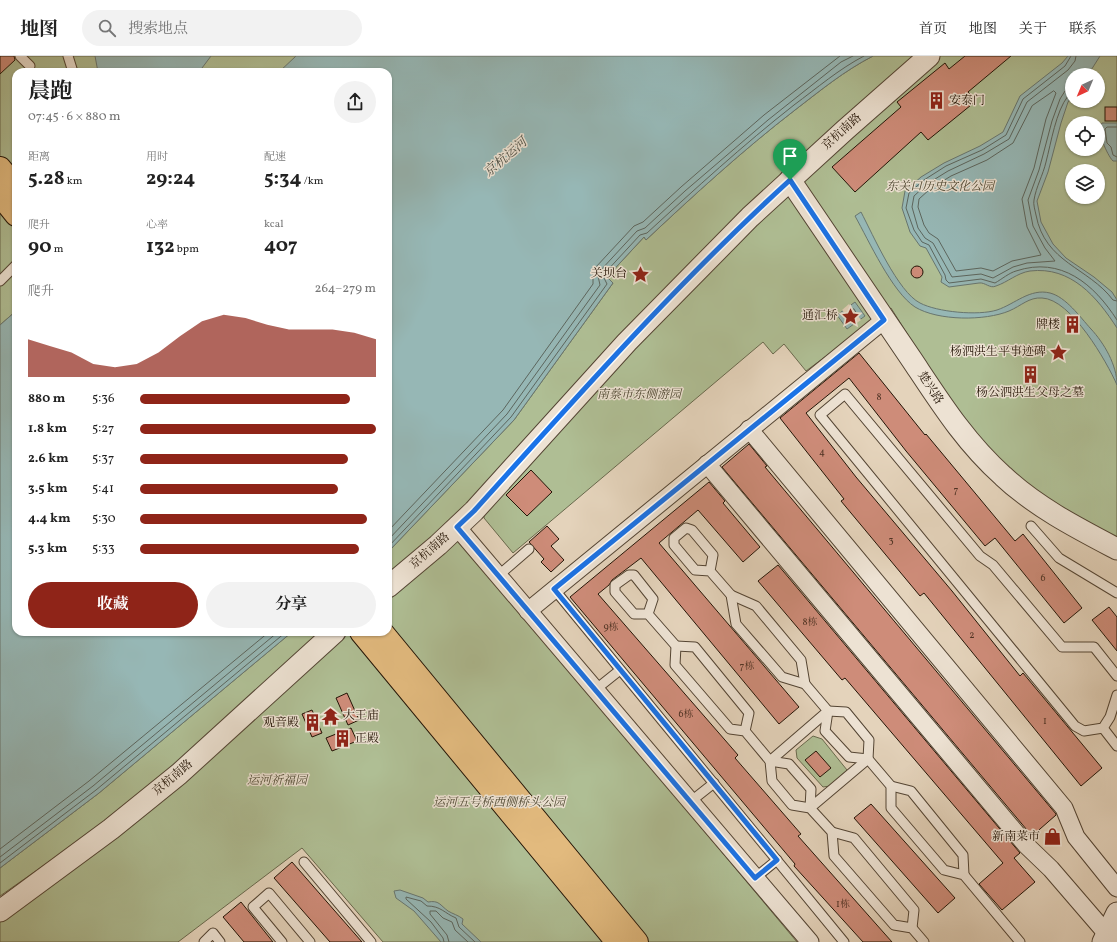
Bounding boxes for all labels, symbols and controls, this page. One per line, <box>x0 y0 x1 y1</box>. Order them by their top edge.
search box <box>82 10 362 46</box>
text: 地图 <box>20 17 58 43</box>
icon: search <box>96 17 118 39</box>
text: 搜索地点 <box>128 19 188 40</box>
text: 首页 <box>919 20 947 39</box>
text: 地图 <box>969 20 997 39</box>
text: 关于 <box>1019 20 1047 39</box>
text: 联系 <box>1069 20 1097 39</box>
north arrow <box>1065 68 1105 108</box>
map controls <box>1065 68 1105 204</box>
text: 晨跑 <box>28 77 72 108</box>
button: share <box>334 81 376 123</box>
building icon: 安泰门 <box>926 91 946 111</box>
place label: 安泰门 <box>949 93 985 109</box>
text: 07:45 · 6 × 880 m <box>28 108 121 126</box>
street label: 京杭南路 <box>819 110 865 154</box>
button: locate <box>1065 116 1105 156</box>
water label: 京杭运河 <box>480 133 533 182</box>
pin <box>773 139 807 180</box>
icon: arrive <box>779 145 801 167</box>
text: 距离 <box>28 150 50 165</box>
text: 用时 <box>146 150 168 165</box>
text: 配速 <box>264 150 286 165</box>
button: layers <box>1065 164 1105 204</box>
text: 5.28 <box>28 165 65 193</box>
text: 29:24 <box>146 165 195 193</box>
text: 5:34 <box>264 165 302 193</box>
text: km <box>65 174 83 189</box>
text: /km <box>302 174 324 189</box>
park label: 东关口历史文化公园 <box>886 179 996 195</box>
text: kcal <box>264 217 284 232</box>
text: 爬升 <box>28 218 50 233</box>
text: 心率 <box>146 218 168 233</box>
text: 407 <box>264 232 298 260</box>
text: 90 <box>28 233 52 261</box>
text: 132 <box>146 233 175 261</box>
text: m <box>52 242 64 257</box>
text: bpm <box>175 242 199 257</box>
place icon: 关坝台 <box>630 264 650 284</box>
place label: 关坝台 <box>591 266 627 282</box>
text: 264–279 m <box>315 280 376 298</box>
text: 爬升 <box>28 283 54 301</box>
place icon: 通汇桥 <box>841 306 861 326</box>
place label: 通汇桥 <box>802 308 838 324</box>
building icon: 牌楼 <box>1063 315 1083 335</box>
place label: 牌楼 <box>1036 317 1060 333</box>
place icon: 杨泗洪生平事迹碑 <box>1049 342 1069 362</box>
place label: 杨泗洪生平事迹碑 <box>950 344 1046 360</box>
building icon: 杨公泗洪生父母之墓 <box>1020 364 1040 384</box>
street label: 楚兴路 <box>913 369 947 407</box>
place label: 杨公泗洪生父母之墓 <box>976 385 1084 401</box>
park label: 南蔡市东侧游园 <box>597 387 683 403</box>
text: 880 m <box>28 390 65 408</box>
text: 5:36 <box>92 390 115 408</box>
house number: 8 <box>876 390 882 404</box>
text: 1.8 km <box>28 420 67 438</box>
text: 5:27 <box>92 420 114 438</box>
house number: 4 <box>819 445 825 459</box>
text: 2.6 km <box>28 450 69 468</box>
text: 5:37 <box>92 450 114 468</box>
text: 3.5 km <box>28 480 68 498</box>
text: 5:41 <box>92 480 114 498</box>
house number: 7 <box>954 483 959 497</box>
text: 4.4 km <box>28 510 71 528</box>
text: 5:30 <box>92 510 116 528</box>
street label: 京杭南路 <box>407 529 453 573</box>
house number: 3 <box>888 533 894 547</box>
text: 5.3 km <box>28 540 67 558</box>
text: 5:33 <box>92 540 115 558</box>
house number: 6 <box>1040 571 1046 585</box>
button: 收藏 <box>28 582 198 628</box>
button: 分享 <box>206 582 376 628</box>
house number: 8栋 <box>802 615 818 629</box>
house number: 9栋 <box>603 620 619 634</box>
house number: 2 <box>969 628 975 642</box>
house number: 7栋 <box>740 659 754 673</box>
temple icon: 大王庙 <box>320 706 340 726</box>
house number: 6栋 <box>678 707 694 721</box>
place label: 大王庙 <box>343 708 379 724</box>
building icon: 观音殿 <box>302 713 322 733</box>
house number: 1 <box>1043 714 1047 728</box>
place label: 观音殿 <box>263 715 299 731</box>
building icon: 正殿 <box>332 729 352 749</box>
place label: 正殿 <box>355 731 379 747</box>
street label: 京杭南路 <box>149 756 197 800</box>
park label: 运河祈福园 <box>247 773 309 789</box>
park label: 运河五号桥西侧桥头公园 <box>433 795 567 811</box>
shop icon: 新南菜市 <box>1043 827 1063 847</box>
place label: 新南菜市 <box>992 829 1040 845</box>
house number: 1栋 <box>836 897 850 911</box>

